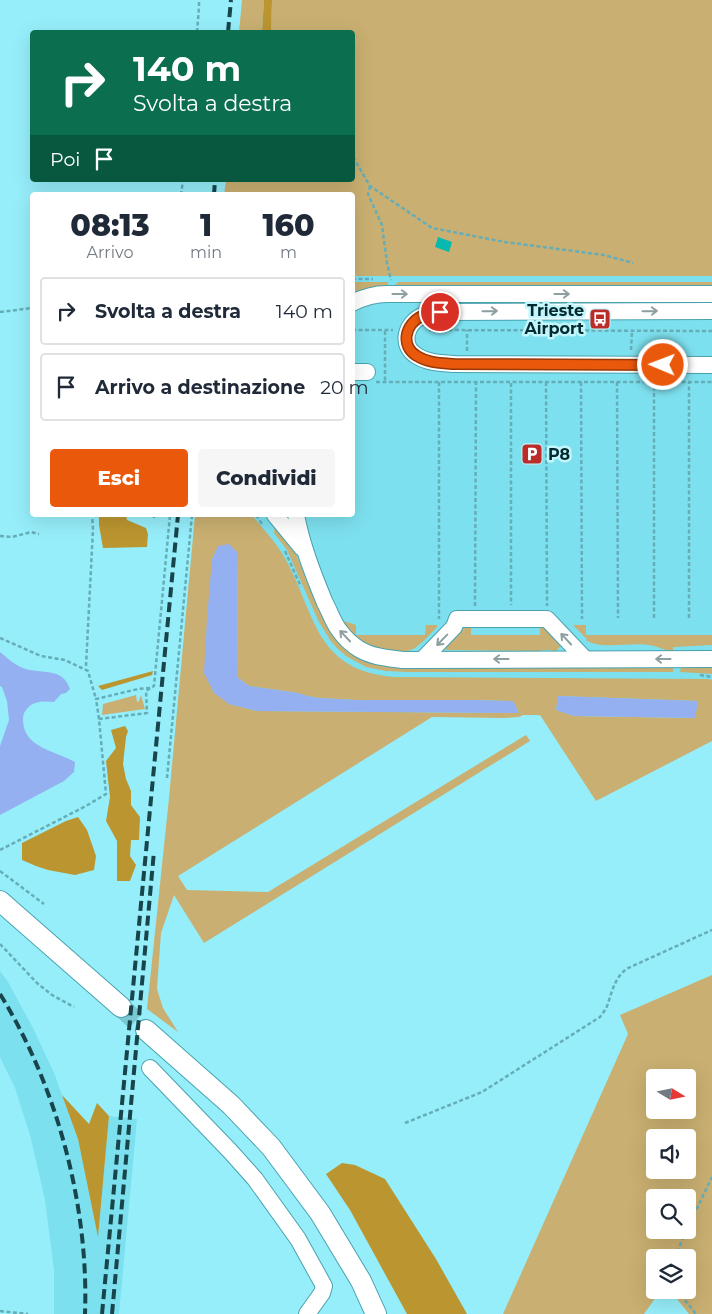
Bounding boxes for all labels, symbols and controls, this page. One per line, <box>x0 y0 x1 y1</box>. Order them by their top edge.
text: 140 m <box>133 47 241 90</box>
icon: right <box>50 50 115 115</box>
text: Svolta a destra <box>133 90 292 117</box>
icon: arrive <box>90 145 118 173</box>
text: Poi <box>50 148 80 171</box>
text: 08:13 <box>70 207 150 244</box>
text: 1 <box>200 207 212 244</box>
text: 160 <box>262 207 315 244</box>
text: Arrivo <box>87 243 133 262</box>
text: min <box>190 243 222 262</box>
text: m <box>280 243 297 262</box>
one-way arrow <box>391 289 407 299</box>
one-way arrow <box>554 289 570 299</box>
pin <box>419 291 461 333</box>
icon: right <box>52 297 80 325</box>
icon: arrive <box>426 298 454 326</box>
text: Svolta a destra <box>95 300 241 323</box>
text: 140 m <box>276 300 333 323</box>
place label: Trieste Airport <box>523 301 584 338</box>
one-way arrow <box>482 306 498 316</box>
one-way arrow <box>641 306 657 315</box>
bus stop icon: Trieste Airport <box>588 307 612 331</box>
position arrow <box>636 338 688 390</box>
icon: arrive <box>52 373 80 401</box>
text: Arrivo a destinazione <box>95 376 305 399</box>
text: 20 m <box>320 376 369 399</box>
parking icon: P8 <box>520 442 544 466</box>
place label: P8 <box>548 445 570 464</box>
button: Esci <box>50 449 188 507</box>
button: Condividi <box>198 449 335 507</box>
one-way arrow <box>339 630 351 643</box>
one-way arrow <box>436 633 448 646</box>
one-way arrow <box>560 633 572 645</box>
one-way arrow <box>493 654 510 664</box>
one-way arrow <box>656 654 672 664</box>
north arrow <box>646 1069 696 1119</box>
map controls <box>646 1069 696 1299</box>
button: sound <box>646 1129 696 1179</box>
button: search <box>646 1189 696 1239</box>
button: layers <box>646 1249 696 1299</box>

